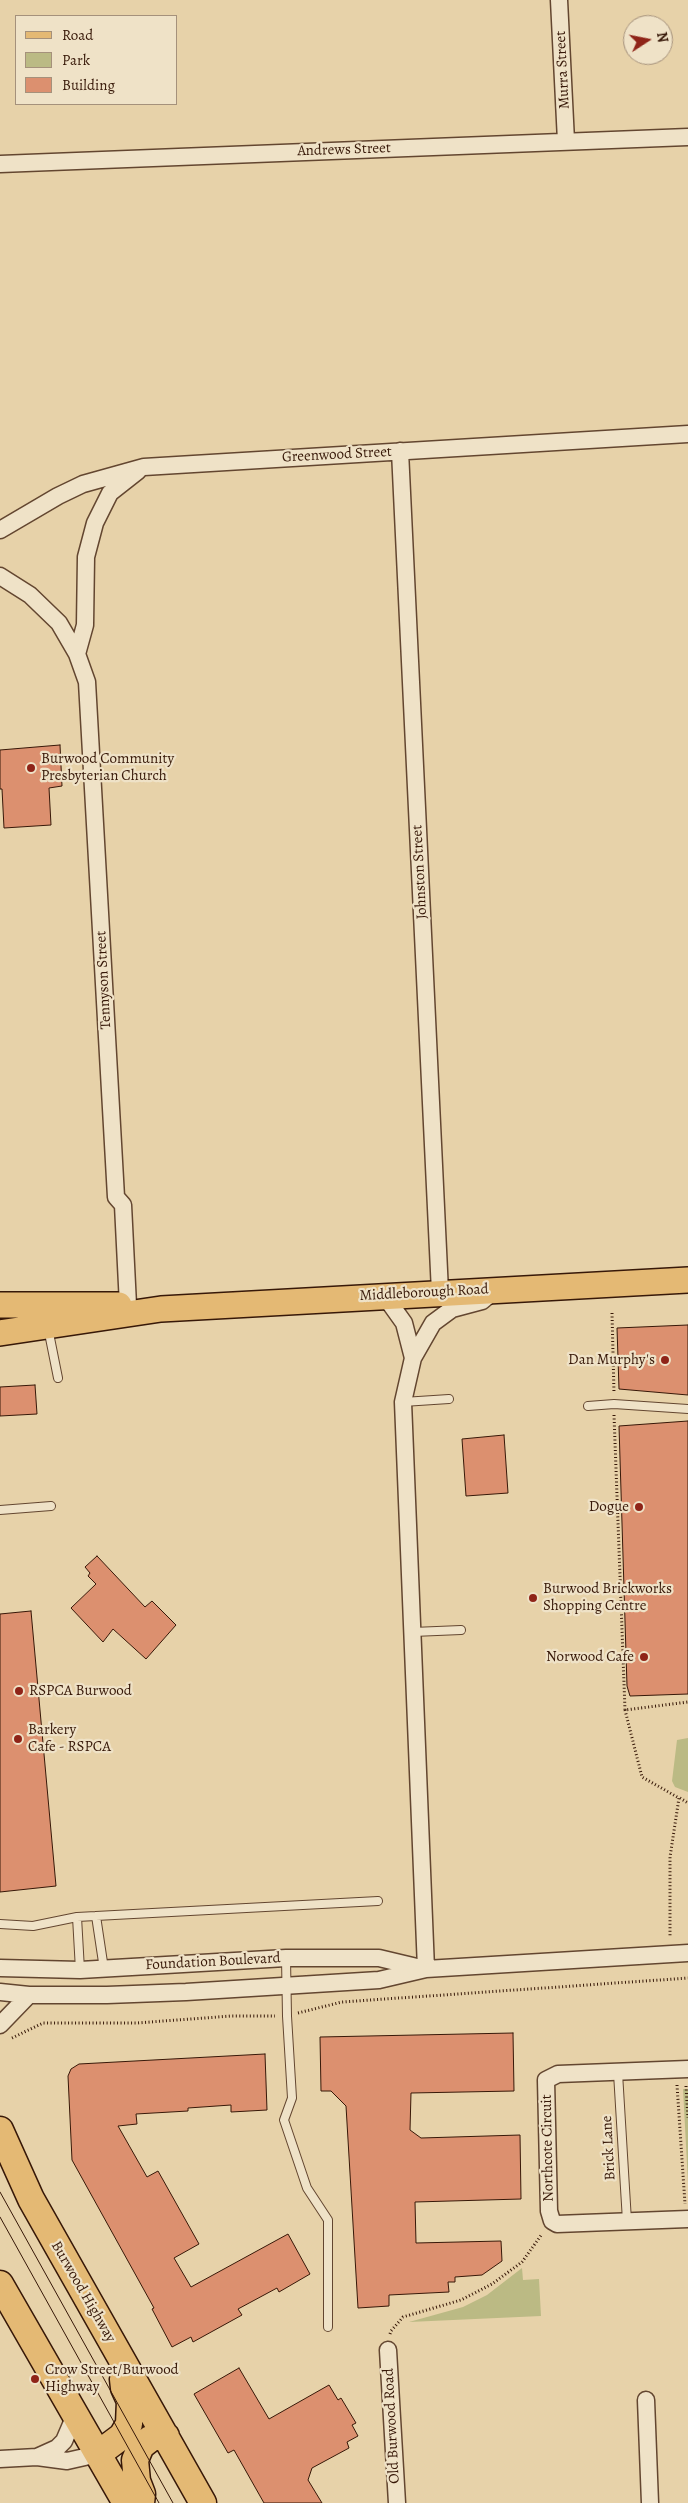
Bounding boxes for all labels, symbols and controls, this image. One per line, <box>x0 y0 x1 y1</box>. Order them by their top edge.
legend <box>15 15 178 105</box>
north arrow <box>623 15 673 65</box>
text: Road <box>62 25 93 45</box>
street label: Murra Street <box>552 30 574 110</box>
text: N <box>652 30 673 44</box>
text: Park <box>62 50 90 70</box>
text: Building <box>62 75 115 95</box>
street label: Andrews Street <box>297 139 391 161</box>
street label: Greenwood Street <box>282 443 392 467</box>
place label: Burwood Community Presbyterian Church <box>41 750 174 785</box>
marker: Burwood Community Presbyterian Church <box>25 762 37 774</box>
street label: Johnston Street <box>409 824 431 920</box>
street label: Tennyson Street <box>92 930 116 1030</box>
street label: Middleborough Road <box>359 1281 489 1305</box>
place label: Dan Murphy's <box>568 1351 655 1369</box>
marker: Dan Murphy's <box>659 1354 671 1366</box>
place label: Dogue <box>589 1498 629 1516</box>
marker: Dogue <box>633 1501 645 1513</box>
place label: Burwood Brickworks Shopping Centre <box>543 1580 672 1615</box>
marker: Burwood Brickworks Shopping Centre <box>527 1592 539 1604</box>
place label: Norwood Cafe <box>546 1648 634 1666</box>
marker: Norwood Cafe <box>638 1651 650 1663</box>
place label: RSPCA Burwood <box>29 1682 132 1700</box>
marker: RSPCA Burwood <box>13 1685 25 1697</box>
place label: Barkery Cafe - RSPCA <box>28 1721 111 1756</box>
marker: Barkery Cafe - RSPCA <box>12 1733 24 1745</box>
street label: Foundation Boulevard <box>145 1949 281 1975</box>
street label: Northcote Circuit <box>538 2094 558 2202</box>
street label: Brick Lane <box>598 2115 620 2181</box>
street label: Burwood Highway <box>47 2238 119 2346</box>
place label: Crow Street/Burwood Highway <box>45 2361 179 2396</box>
street label: Old Burwood Road <box>380 2368 404 2484</box>
marker: Crow Street/Burwood Highway <box>29 2373 41 2385</box>

